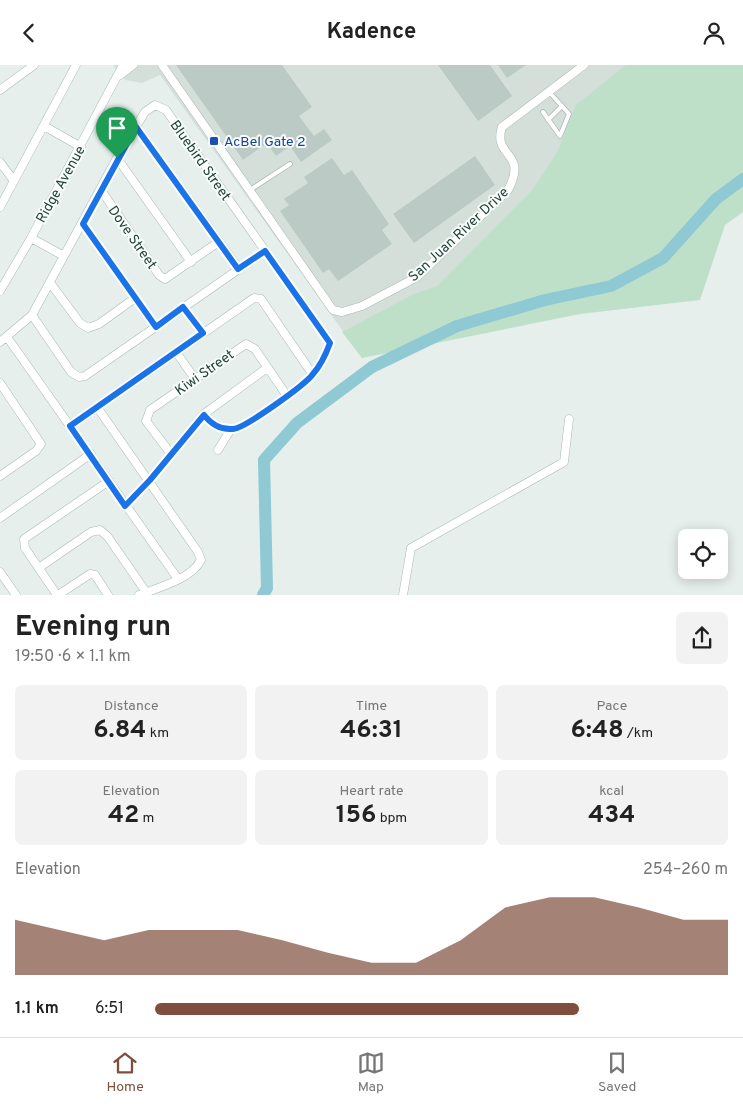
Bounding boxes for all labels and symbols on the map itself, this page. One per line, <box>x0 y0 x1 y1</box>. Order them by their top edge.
pin <box>96 107 138 158</box>
street label: Bluebird Street <box>166 117 234 204</box>
place label: AcBel Gate 2 <box>224 134 306 151</box>
marker: AcBel Gate 2 <box>208 135 220 147</box>
street label: Ridge Avenue <box>33 143 90 226</box>
street label: San Juan River Drive <box>405 184 513 286</box>
street label: Dove Street <box>104 203 160 273</box>
street label: Kiwi Street <box>172 347 238 400</box>

